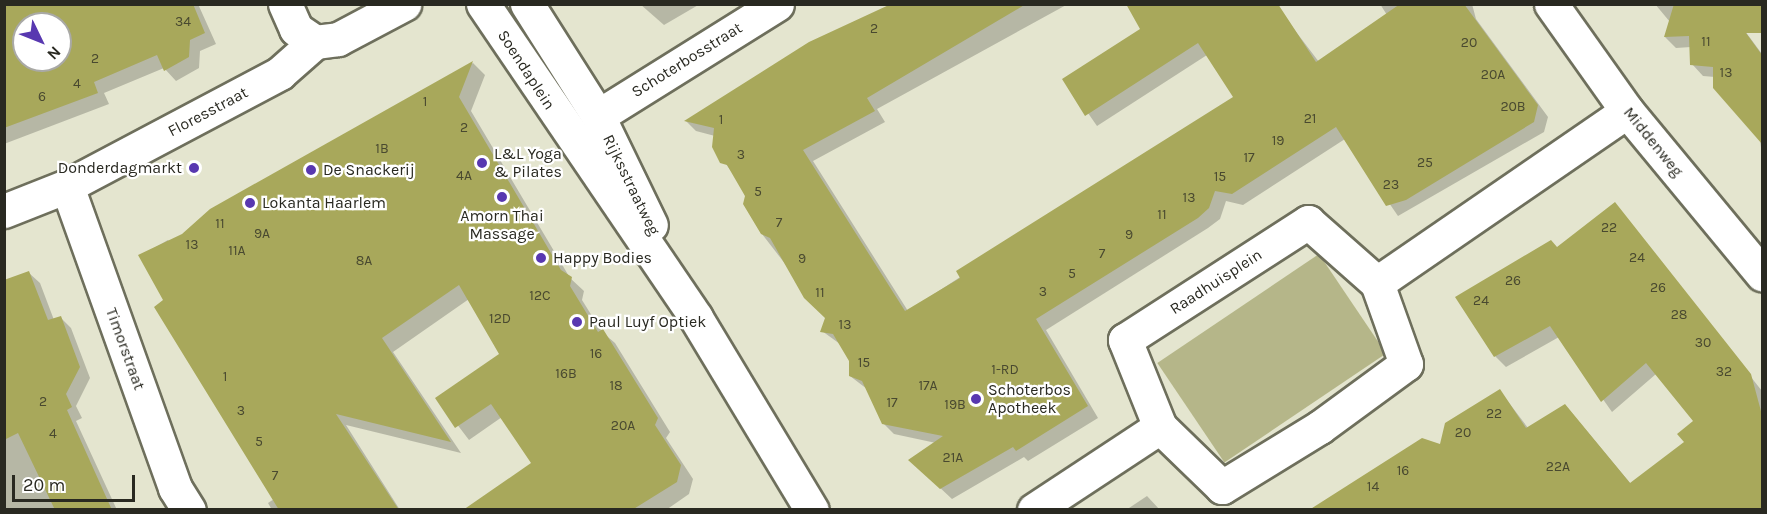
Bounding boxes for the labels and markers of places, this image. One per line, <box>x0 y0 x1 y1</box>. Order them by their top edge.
place label: L&L Yoga & Pilates <box>494 144 562 182</box>
marker: L&L Yoga & Pilates <box>475 156 489 170</box>
place label: Donderdagmarkt <box>58 158 182 178</box>
place label: De Snackerij <box>323 160 415 180</box>
marker: Donderdagmarkt <box>187 161 201 175</box>
marker: De Snackerij <box>304 163 318 177</box>
marker: Amorn Thai Massage <box>495 190 509 204</box>
place label: Lokanta Haarlem <box>262 193 386 213</box>
marker: Lokanta Haarlem <box>243 196 257 210</box>
place label: Amorn Thai Massage <box>460 206 544 244</box>
place label: Happy Bodies <box>553 248 652 268</box>
marker: Happy Bodies <box>534 251 548 265</box>
place label: Paul Luyf Optiek <box>589 312 706 332</box>
marker: Paul Luyf Optiek <box>570 315 584 329</box>
place label: Schoterbos Apotheek <box>988 380 1071 418</box>
marker: Schoterbos Apotheek <box>969 392 983 406</box>

